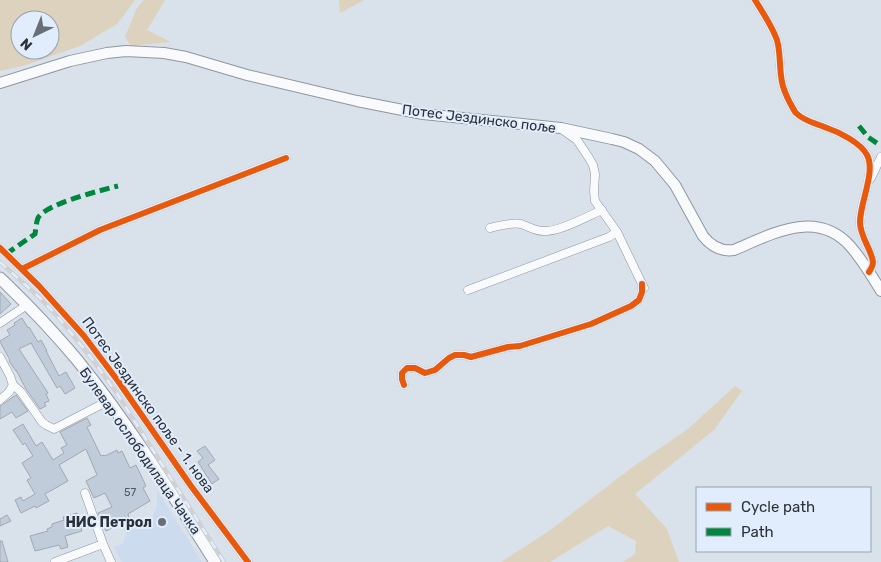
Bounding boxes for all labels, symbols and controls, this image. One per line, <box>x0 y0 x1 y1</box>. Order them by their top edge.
north arrow <box>10 10 60 60</box>
text: N <box>17 34 36 54</box>
street label: Потес Јездинско поље <box>401 101 557 137</box>
street label: Потес Јездинско поље - 1. нова <box>78 314 218 496</box>
street label: Булевар ослободилаца Чачка <box>76 364 204 538</box>
house number: 57 <box>124 486 136 499</box>
legend <box>696 487 871 552</box>
text: Cycle path <box>741 498 815 516</box>
place label: НИС Петрол <box>65 514 152 531</box>
marker: НИС Петрол <box>156 516 168 528</box>
text: Path <box>741 523 774 541</box>

